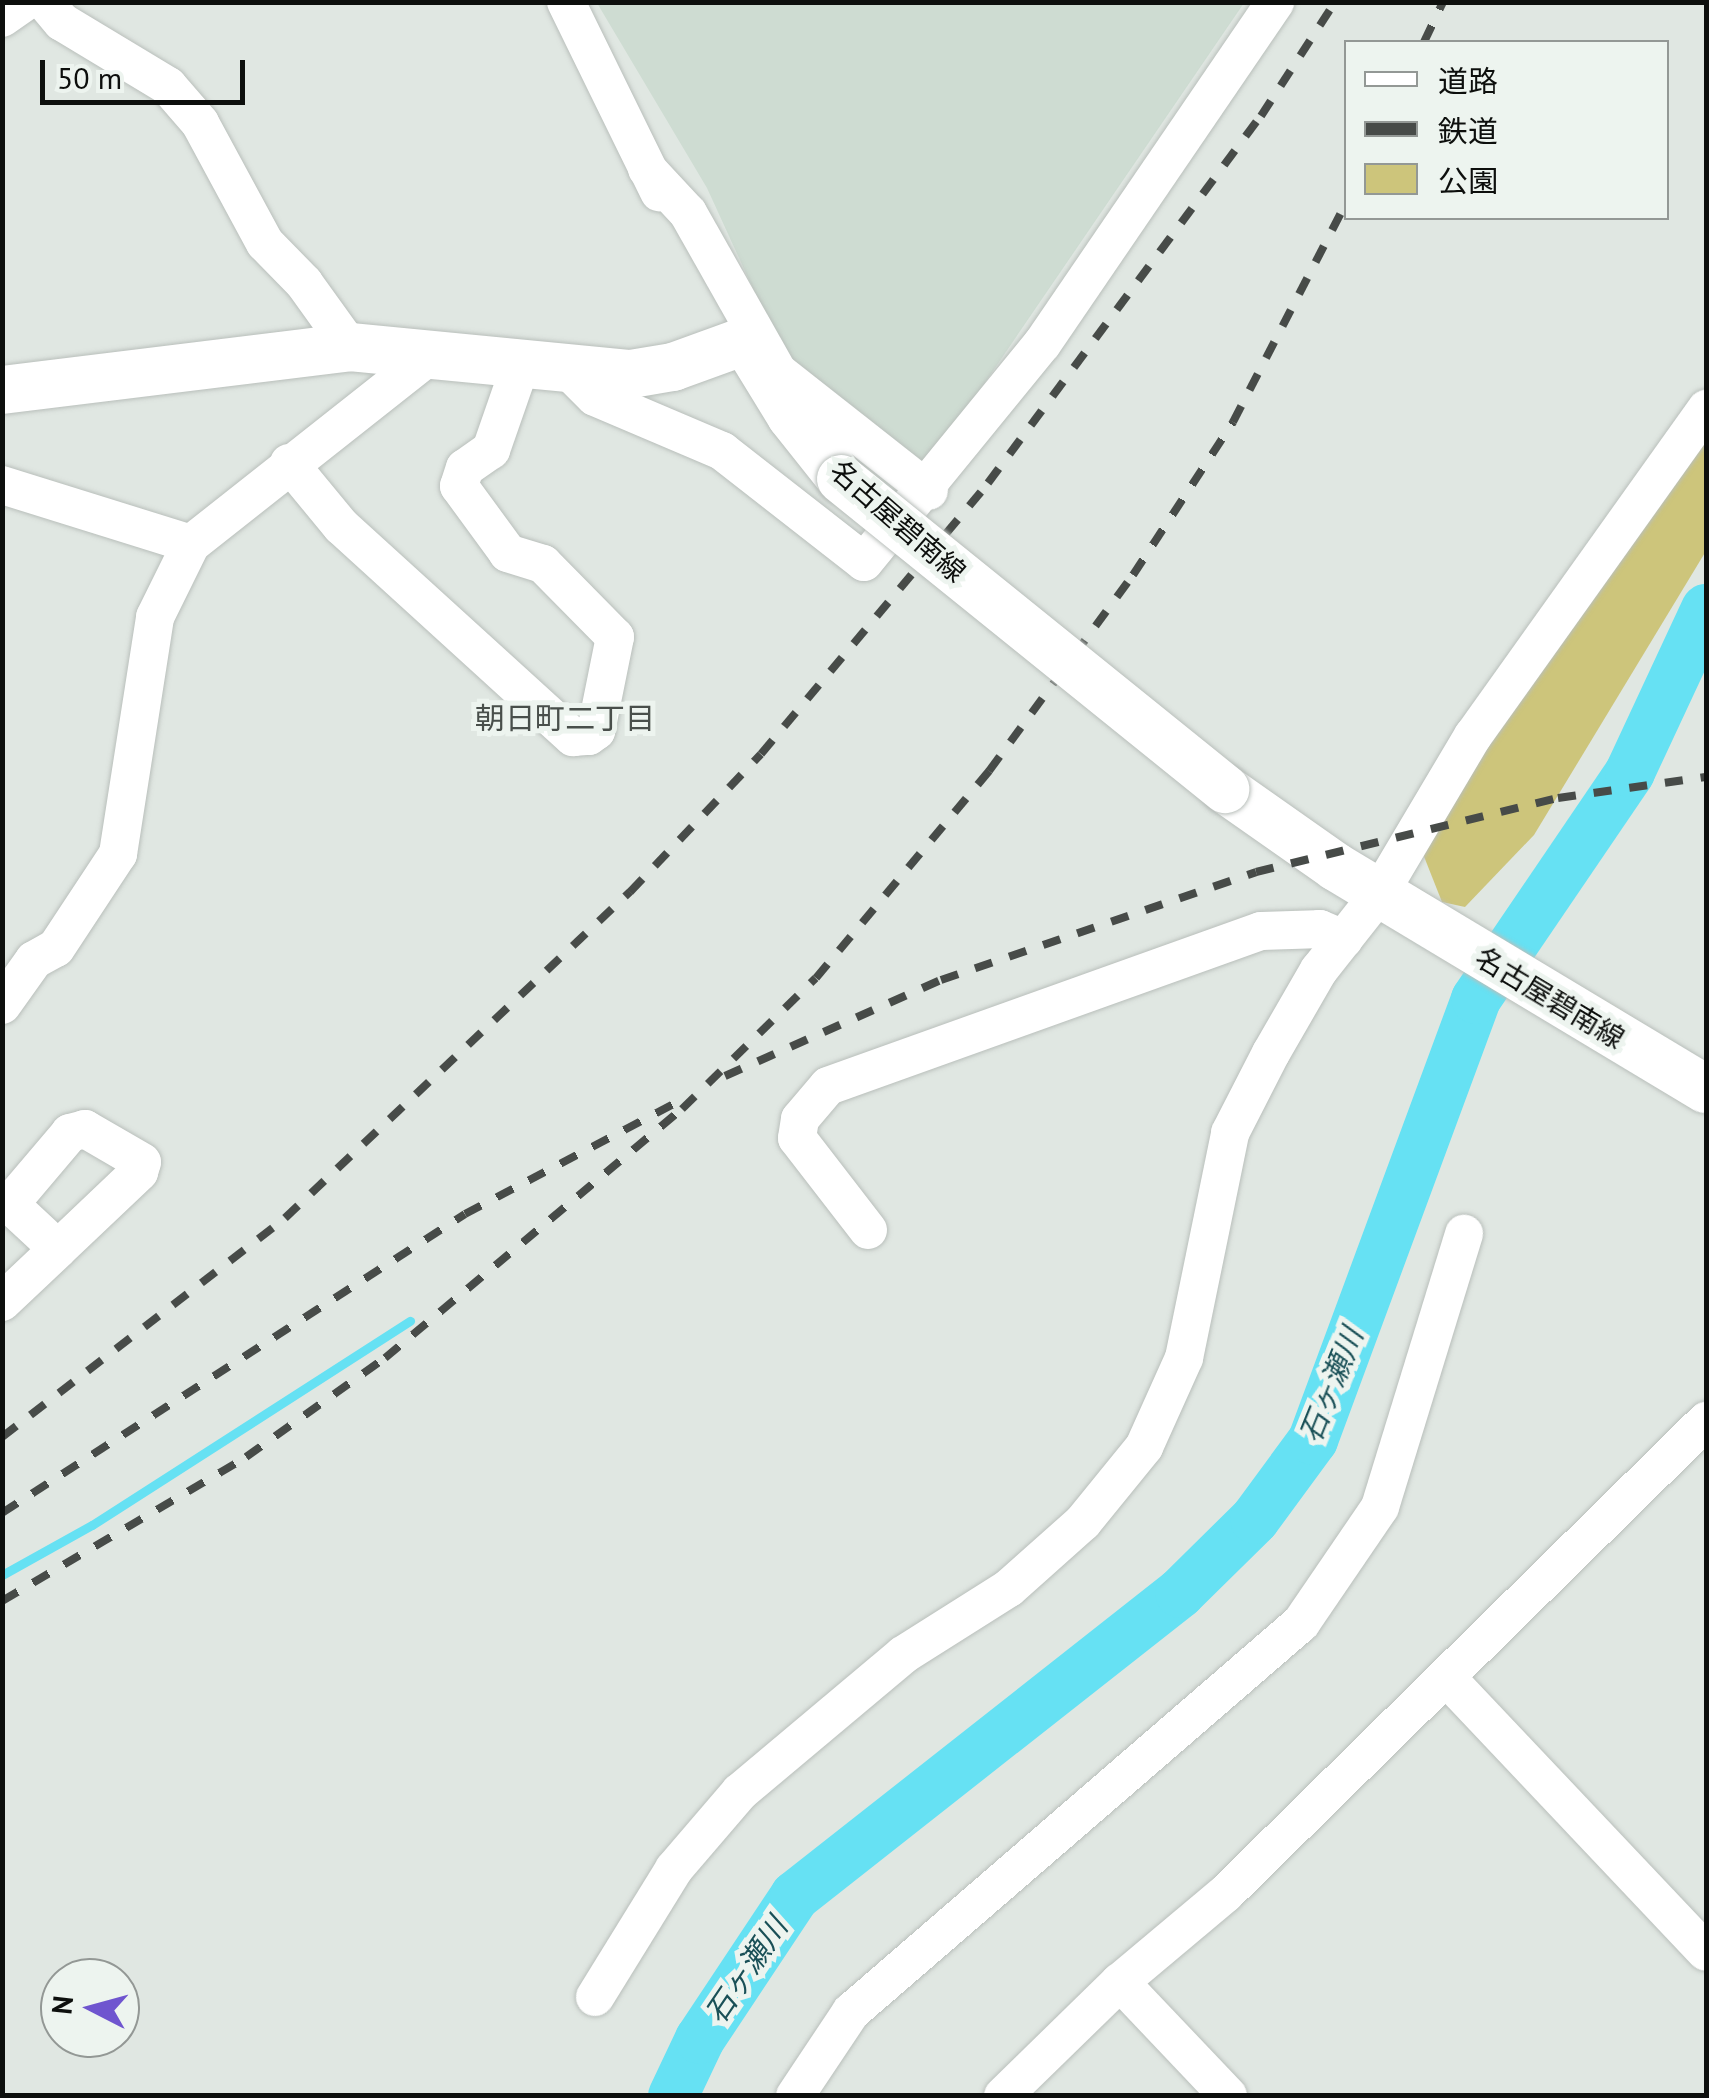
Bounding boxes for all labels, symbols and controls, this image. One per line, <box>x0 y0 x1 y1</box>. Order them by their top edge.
scale bar <box>45 40 250 102</box>
legend <box>1344 40 1669 220</box>
text: 50 m <box>57 58 122 97</box>
text: 道路 <box>1438 61 1498 100</box>
text: 鉄道 <box>1438 111 1498 150</box>
text: 公園 <box>1438 161 1498 200</box>
street label: 名古屋碧南線 <box>824 453 972 589</box>
district label: 朝日町二丁目 <box>475 700 655 736</box>
street label: 名古屋碧南線 <box>1469 940 1631 1056</box>
water label: 石ヶ瀬川 <box>1292 1323 1370 1447</box>
water label: 石ヶ瀬川 <box>698 1910 794 2030</box>
north arrow <box>40 1958 140 2058</box>
text: N <box>42 1994 81 2016</box>

